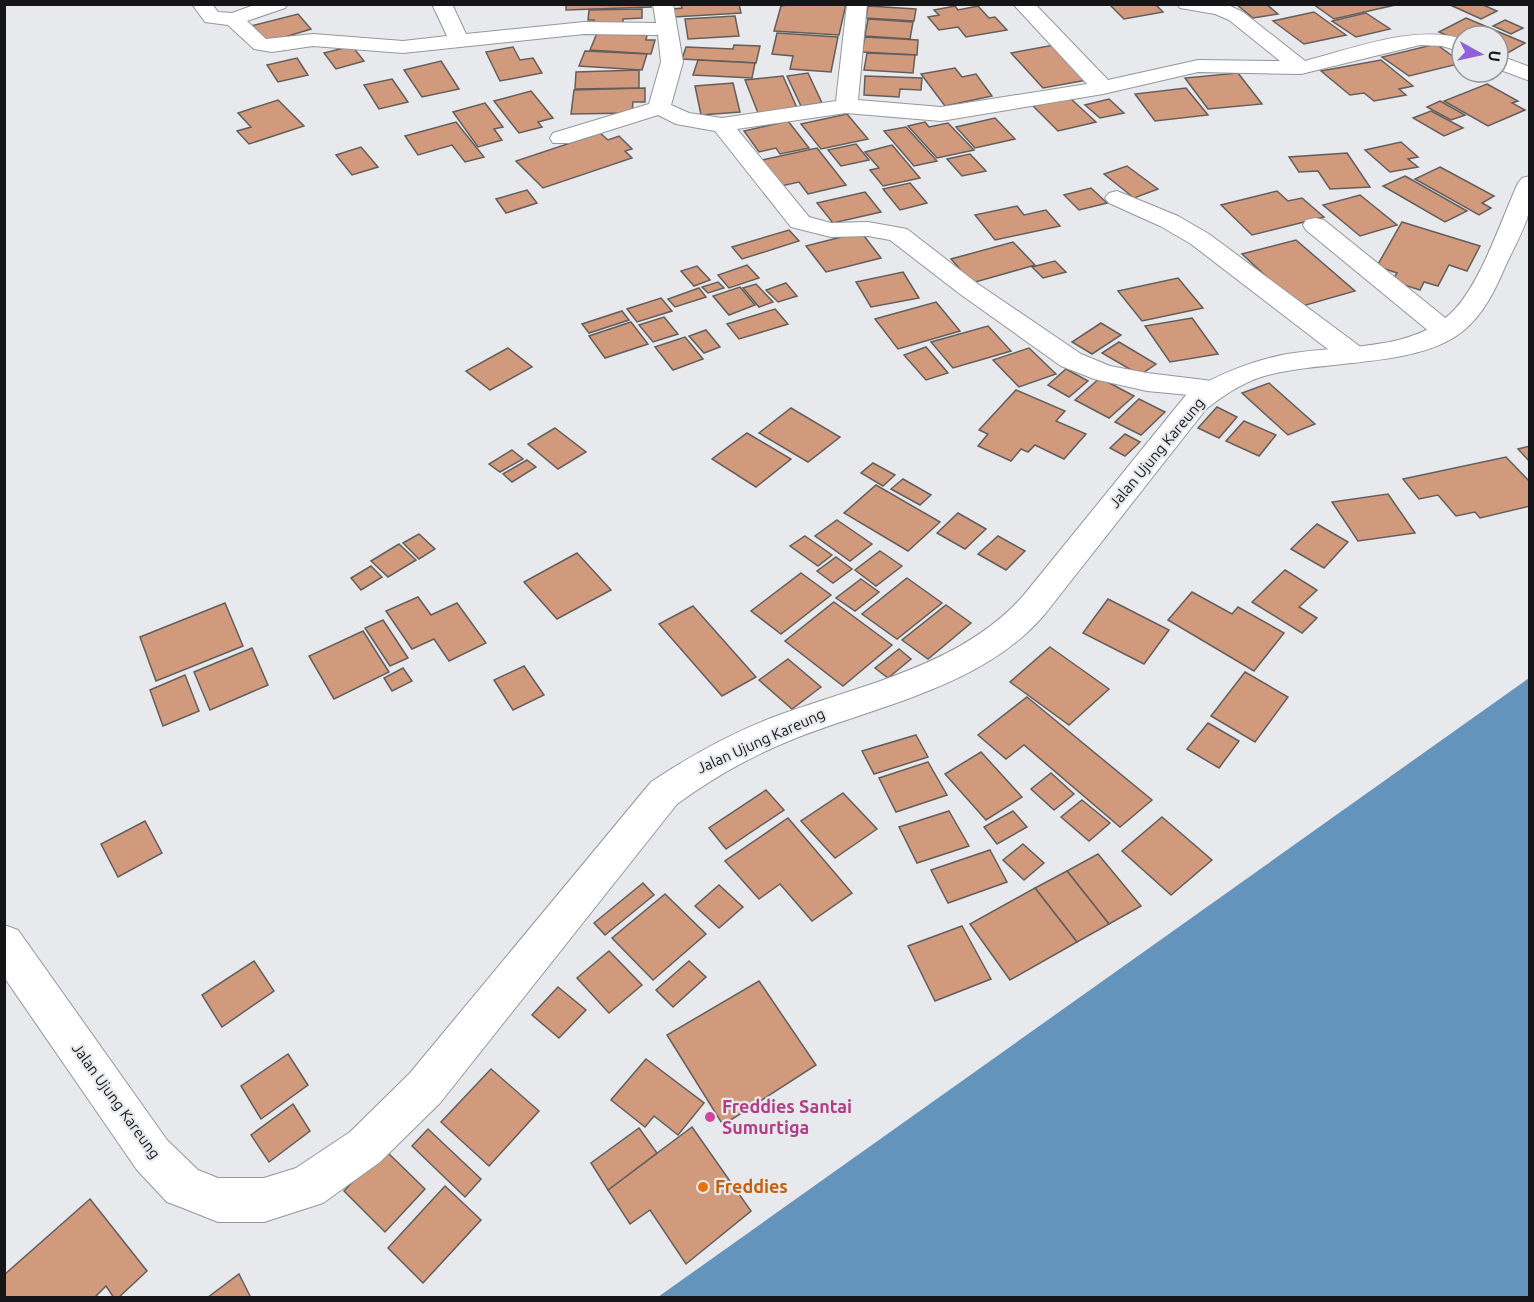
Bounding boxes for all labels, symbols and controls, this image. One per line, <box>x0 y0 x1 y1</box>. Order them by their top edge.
north arrow <box>1450 24 1510 84</box>
text: U <box>1485 49 1505 63</box>
street label: Jalan Ujung Kareung <box>1106 394 1208 511</box>
street label: Jalan Ujung Kareung <box>694 705 827 776</box>
street label: Jalan Ujung Kareung <box>69 1040 164 1162</box>
place label: Freddies Santai Sumurtiga <box>722 1096 852 1137</box>
marker: Freddies Santai Sumurtiga <box>703 1110 717 1124</box>
place label: Freddies <box>715 1176 788 1196</box>
marker: Freddies <box>696 1180 710 1194</box>

